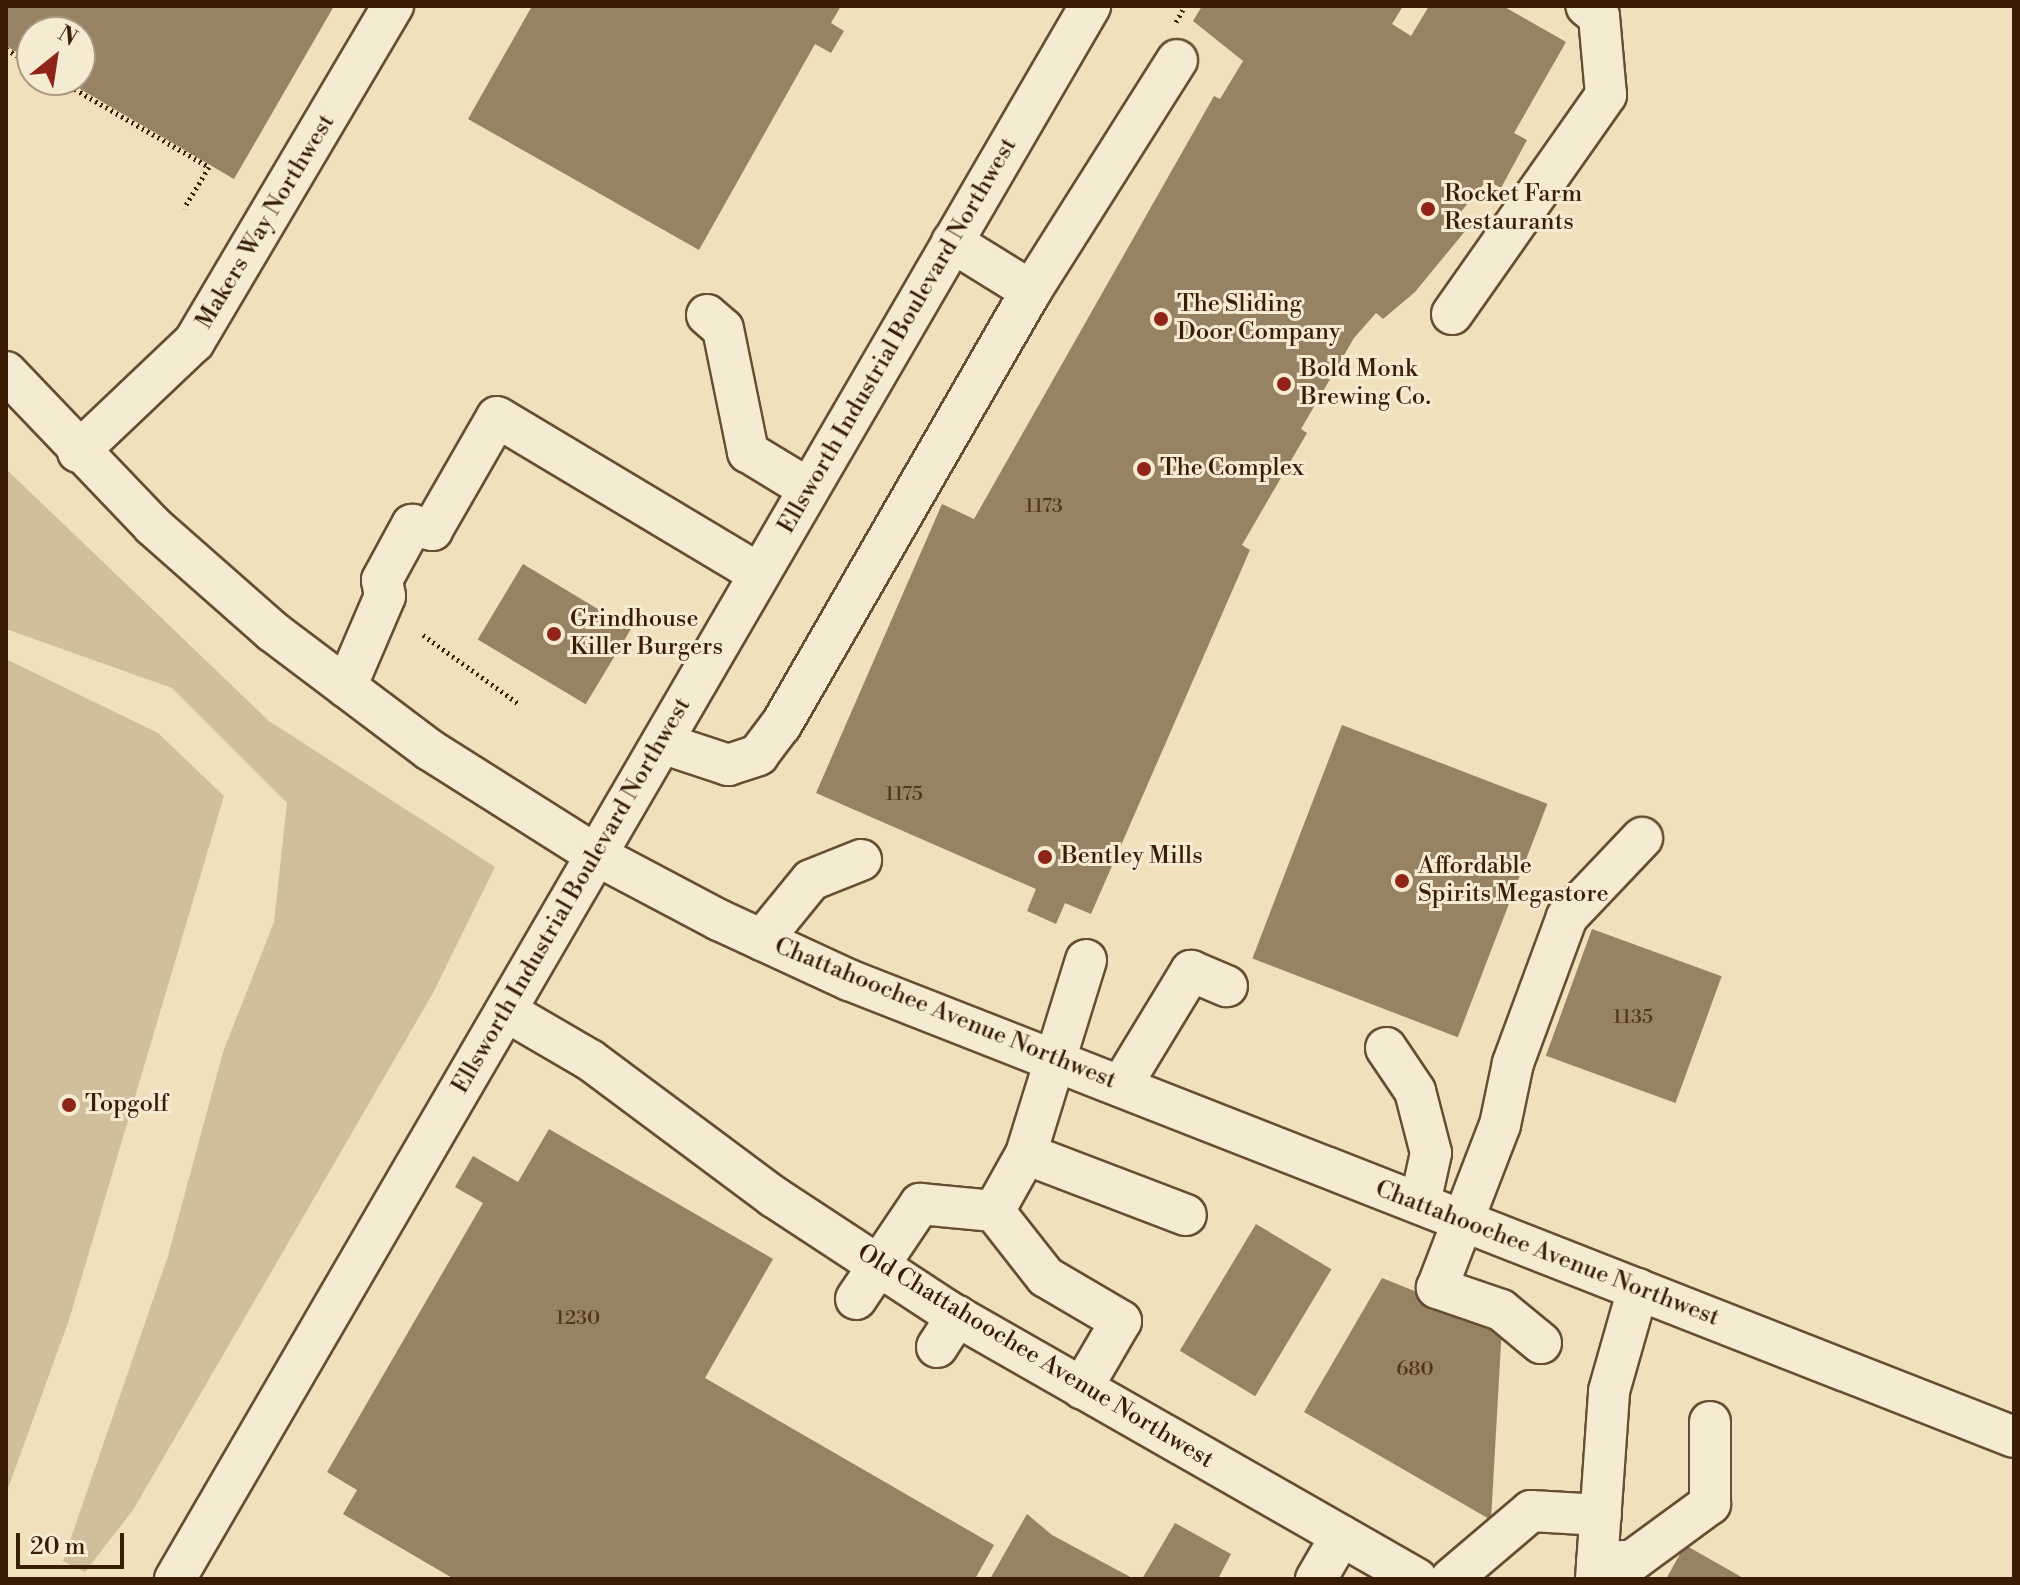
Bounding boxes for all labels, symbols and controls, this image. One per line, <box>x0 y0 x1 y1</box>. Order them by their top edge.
north arrow <box>16 16 96 96</box>
text: N <box>53 20 82 53</box>
street label: Makers Way Northwest <box>191 109 341 335</box>
street label: Ellsworth Industrial Boulevard Northwest <box>772 133 1024 539</box>
place label: Rocket Farm Restaurants <box>1444 181 1582 237</box>
marker: Rocket Farm Restaurants <box>1419 200 1437 218</box>
place label: The Sliding Door Company <box>1177 291 1341 347</box>
marker: The Sliding Door Company <box>1152 310 1170 328</box>
place label: Bold Monk Brewing Co. <box>1300 356 1431 412</box>
marker: Bold Monk Brewing Co. <box>1275 375 1293 393</box>
place label: The Complex <box>1160 455 1304 483</box>
marker: The Complex <box>1135 460 1153 478</box>
house number: 1173 <box>1025 494 1063 518</box>
place label: Grindhouse Killer Burgers <box>570 606 723 662</box>
marker: Grindhouse Killer Burgers <box>545 625 563 643</box>
street label: Ellsworth Industrial Boulevard Northwest <box>446 693 698 1099</box>
house number: 1175 <box>885 782 923 806</box>
place label: Bentley Mills <box>1061 843 1203 871</box>
marker: Bentley Mills <box>1036 848 1054 866</box>
place label: Affordable Spirits Megastore <box>1418 853 1609 909</box>
marker: Affordable Spirits Megastore <box>1393 872 1411 890</box>
street label: Chattahoochee Avenue Northwest <box>770 932 1120 1096</box>
house number: 1135 <box>1613 1005 1653 1029</box>
place label: Topgolf <box>85 1091 169 1119</box>
marker: Topgolf <box>60 1096 78 1114</box>
street label: Chattahoochee Avenue Northwest <box>1371 1175 1723 1333</box>
street label: Old Chattahoochee Avenue Northwest <box>852 1239 1218 1475</box>
house number: 1230 <box>556 1306 600 1330</box>
house number: 680 <box>1396 1357 1434 1381</box>
scale bar <box>20 1517 128 1567</box>
text: 20 m <box>30 1532 86 1562</box>

